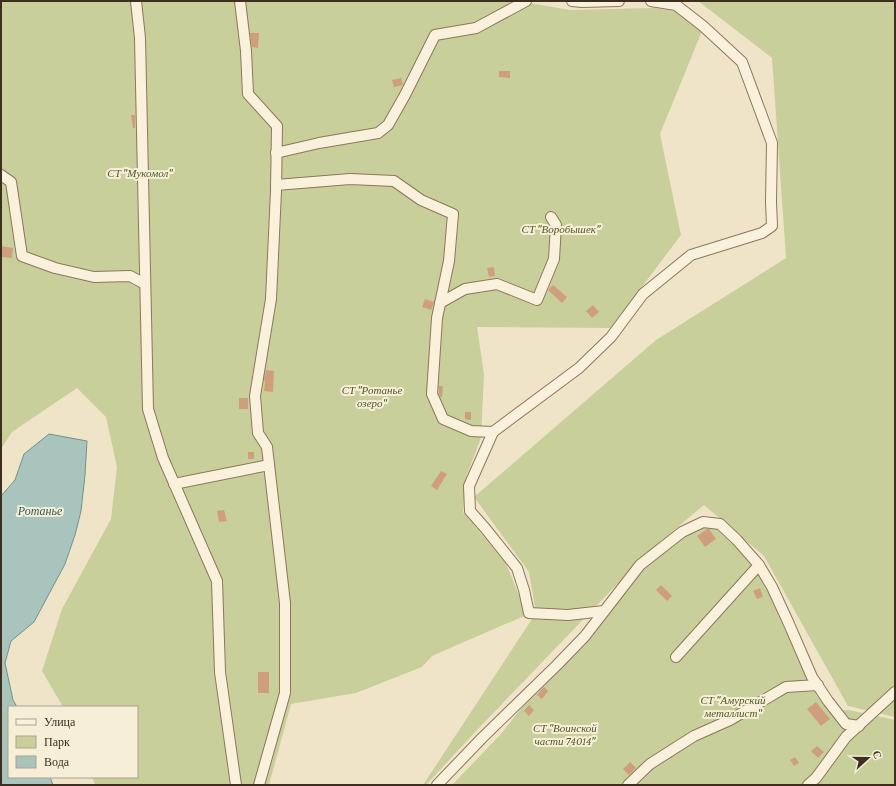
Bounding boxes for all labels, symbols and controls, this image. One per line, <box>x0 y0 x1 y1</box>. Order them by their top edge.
park label: СТ "Мукомол" <box>107 167 173 179</box>
park label: СТ "Воробышек" <box>522 223 601 235</box>
park label: СТ "Ротанье озеро" <box>342 384 402 409</box>
water label: Ротанье <box>17 504 63 518</box>
park label: СТ "Амурский металлист" <box>701 694 766 719</box>
legend <box>8 706 138 778</box>
text: Улица <box>44 715 76 729</box>
park label: СТ "Воинской части 74014" <box>533 722 597 747</box>
text: Парк <box>44 735 70 749</box>
north arrow <box>848 738 888 778</box>
text: С <box>870 749 884 760</box>
text: Вода <box>44 755 70 769</box>

